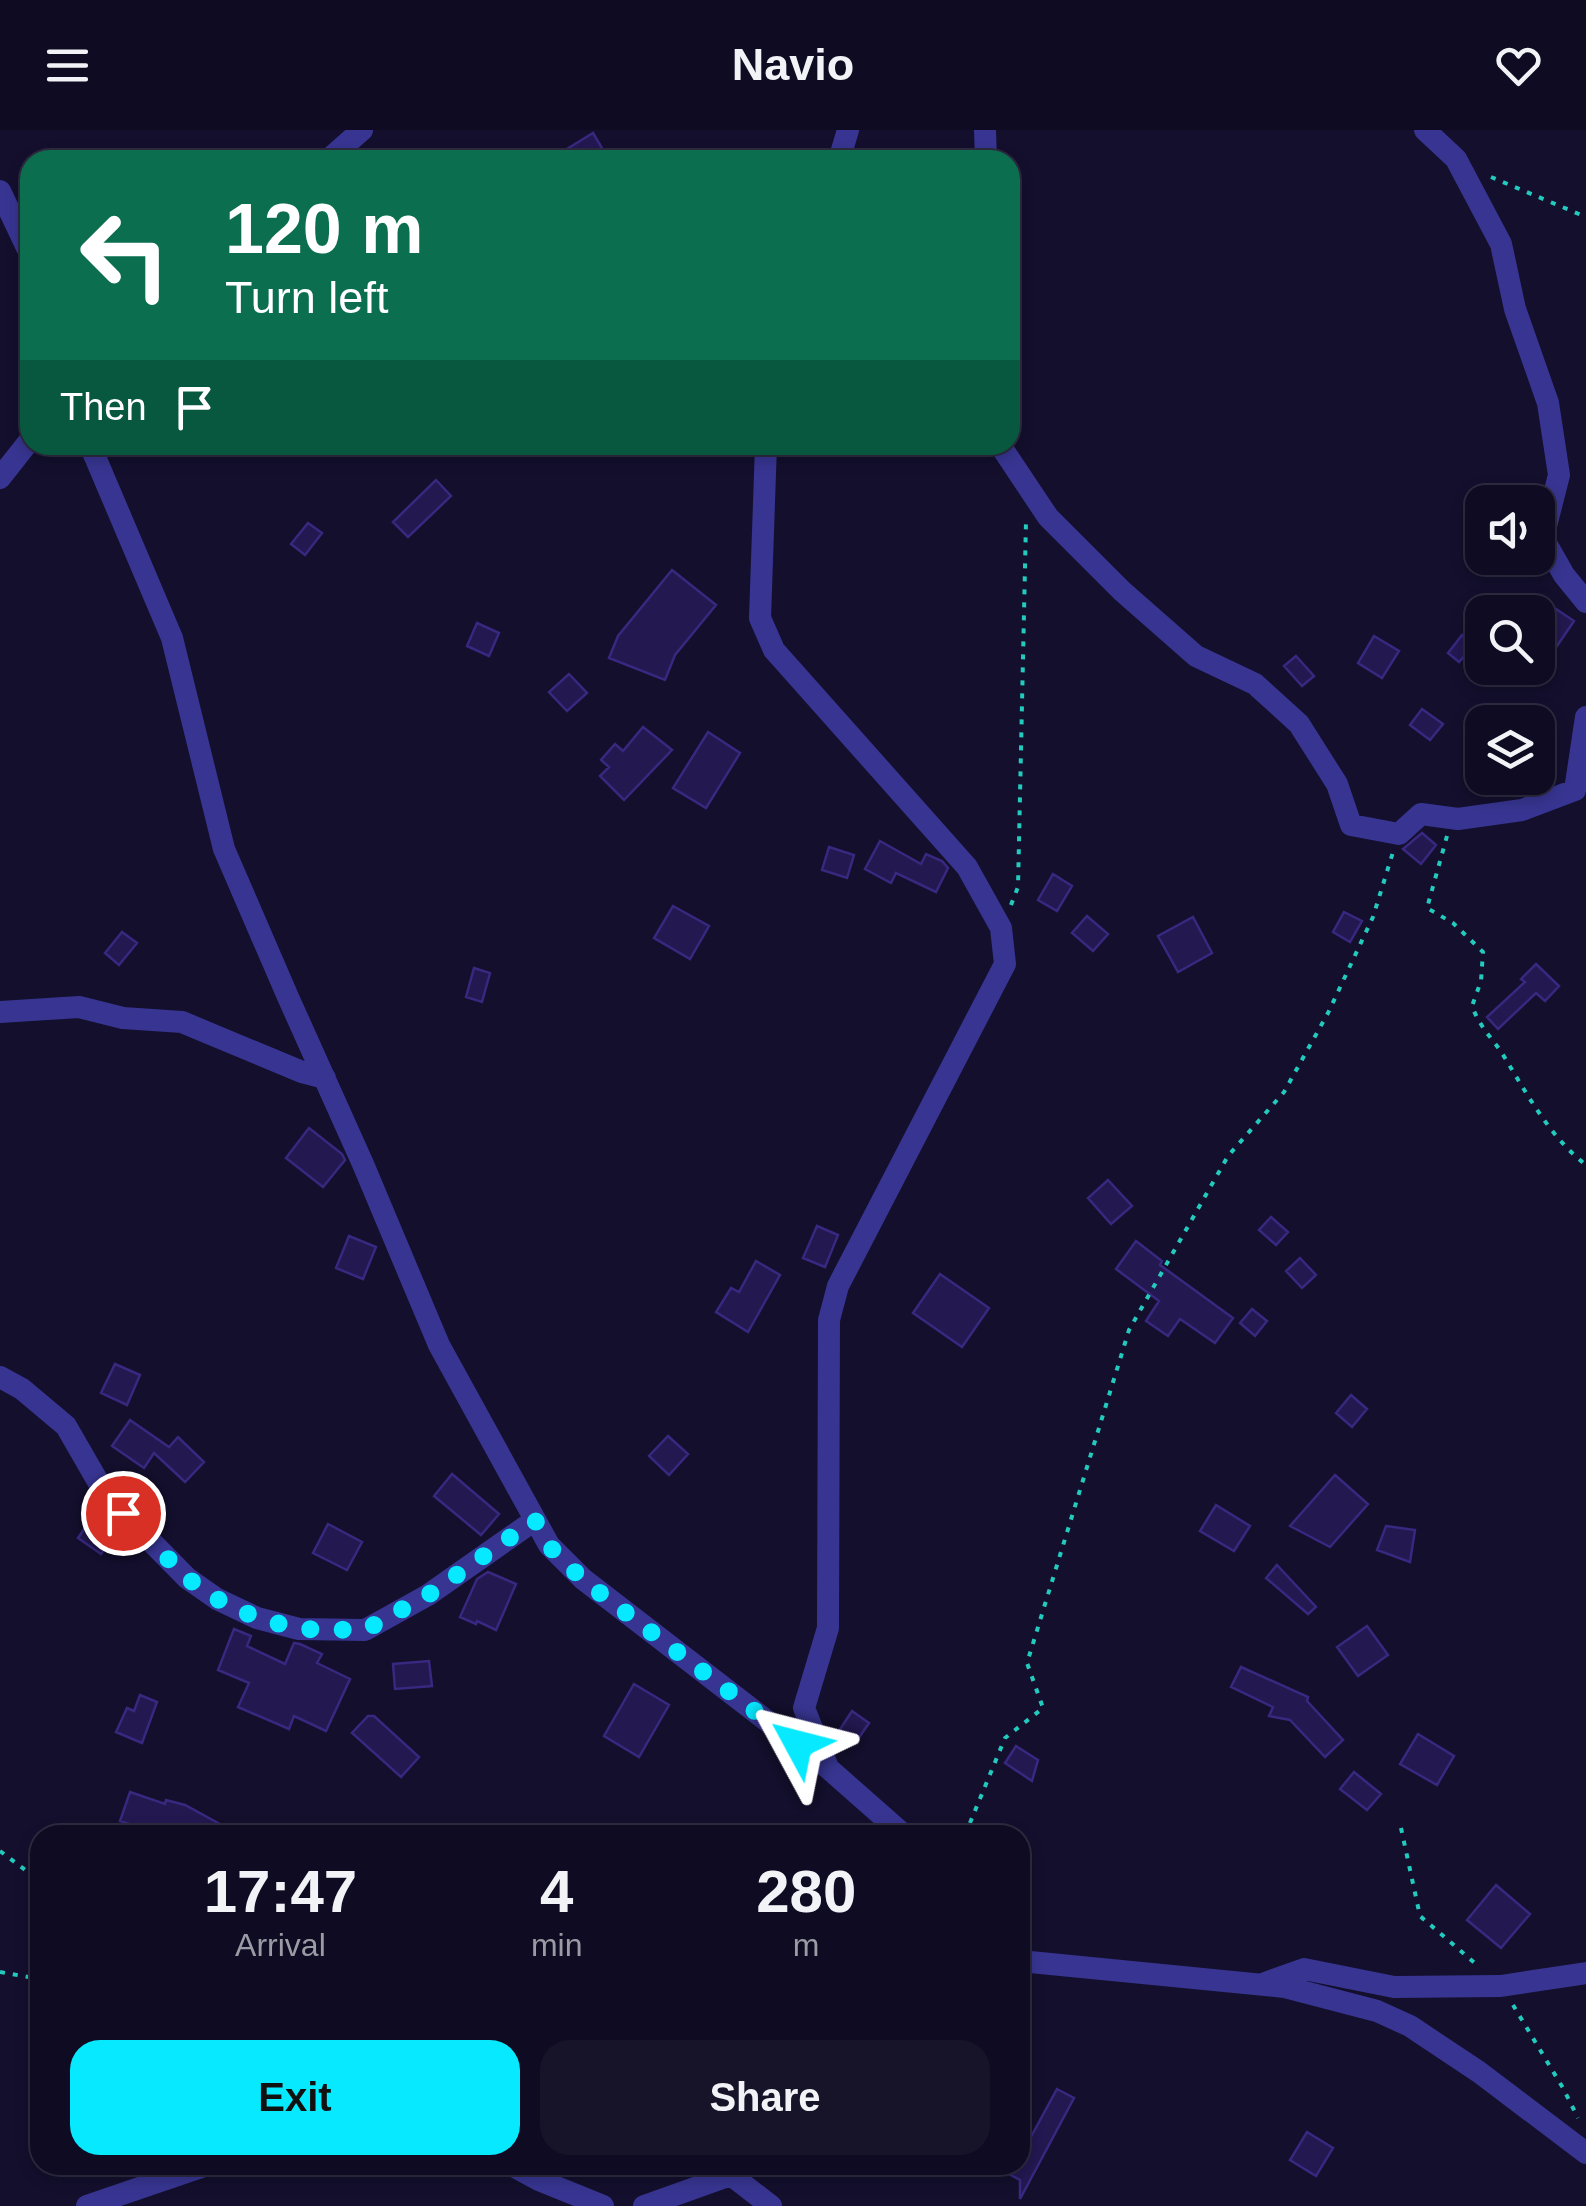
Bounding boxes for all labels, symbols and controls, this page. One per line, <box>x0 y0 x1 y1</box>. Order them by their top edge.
icon: menu <box>40 38 95 93</box>
icon: heart <box>1491 38 1546 93</box>
text: Navio <box>732 39 854 90</box>
icon: left <box>60 190 190 320</box>
text: 120 m <box>225 190 423 268</box>
text: Turn left <box>225 272 388 323</box>
icon: arrive <box>167 380 222 435</box>
text: Then <box>60 386 147 428</box>
map controls <box>1465 485 1555 795</box>
button: sound <box>1465 485 1555 575</box>
button: search <box>1465 595 1555 685</box>
button: layers <box>1465 705 1555 795</box>
pin <box>81 1471 166 1556</box>
icon: arrive <box>96 1486 151 1541</box>
position arrow <box>746 1692 850 1796</box>
text: 17:47 <box>204 1858 357 1925</box>
text: 4 <box>540 1858 573 1925</box>
text: 280 <box>756 1858 856 1925</box>
text: Arrival <box>235 1927 326 1963</box>
text: min <box>531 1927 582 1963</box>
text: m <box>793 1927 820 1963</box>
button: Exit <box>70 2040 520 2155</box>
button: Share <box>540 2040 990 2155</box>

